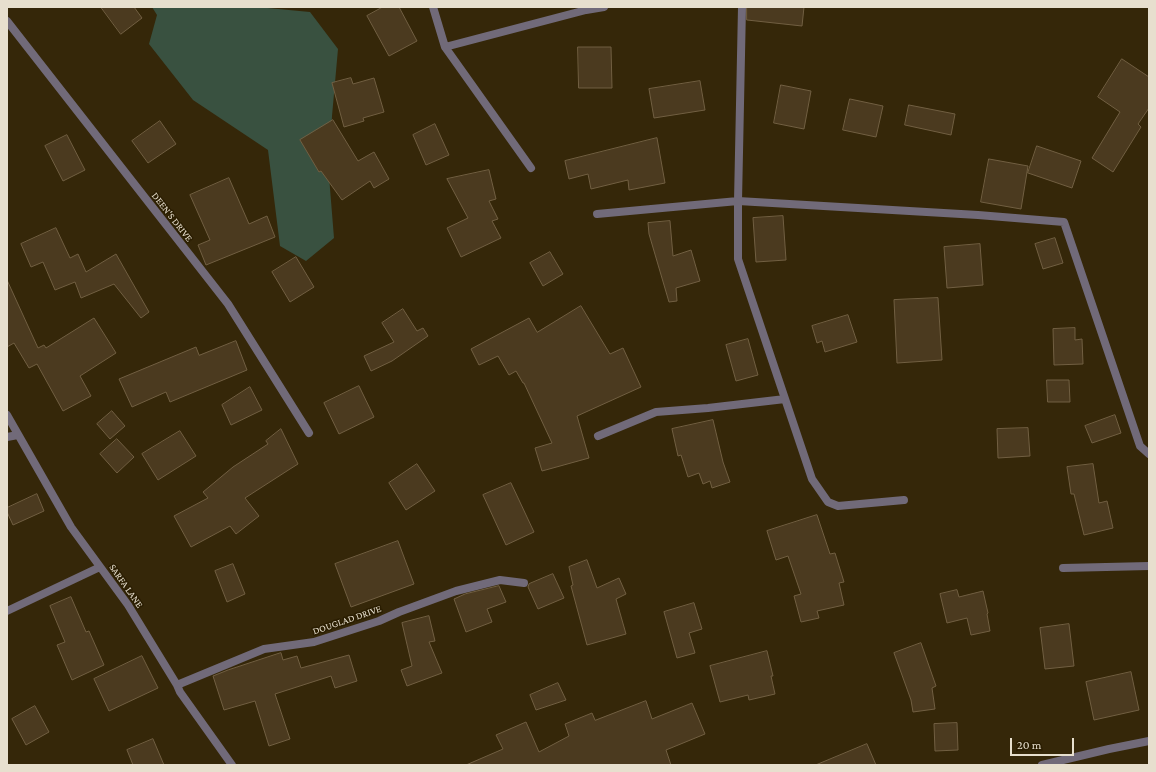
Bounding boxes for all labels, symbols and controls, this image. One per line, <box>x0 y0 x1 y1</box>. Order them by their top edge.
street label: DEEN'S DRIVE <box>149 190 195 244</box>
street label: SARFA LANE <box>107 562 145 610</box>
street label: DOUGLAD DRIVE <box>311 603 383 637</box>
scale bar <box>1012 730 1076 756</box>
text: 20 m <box>1017 738 1041 752</box>

